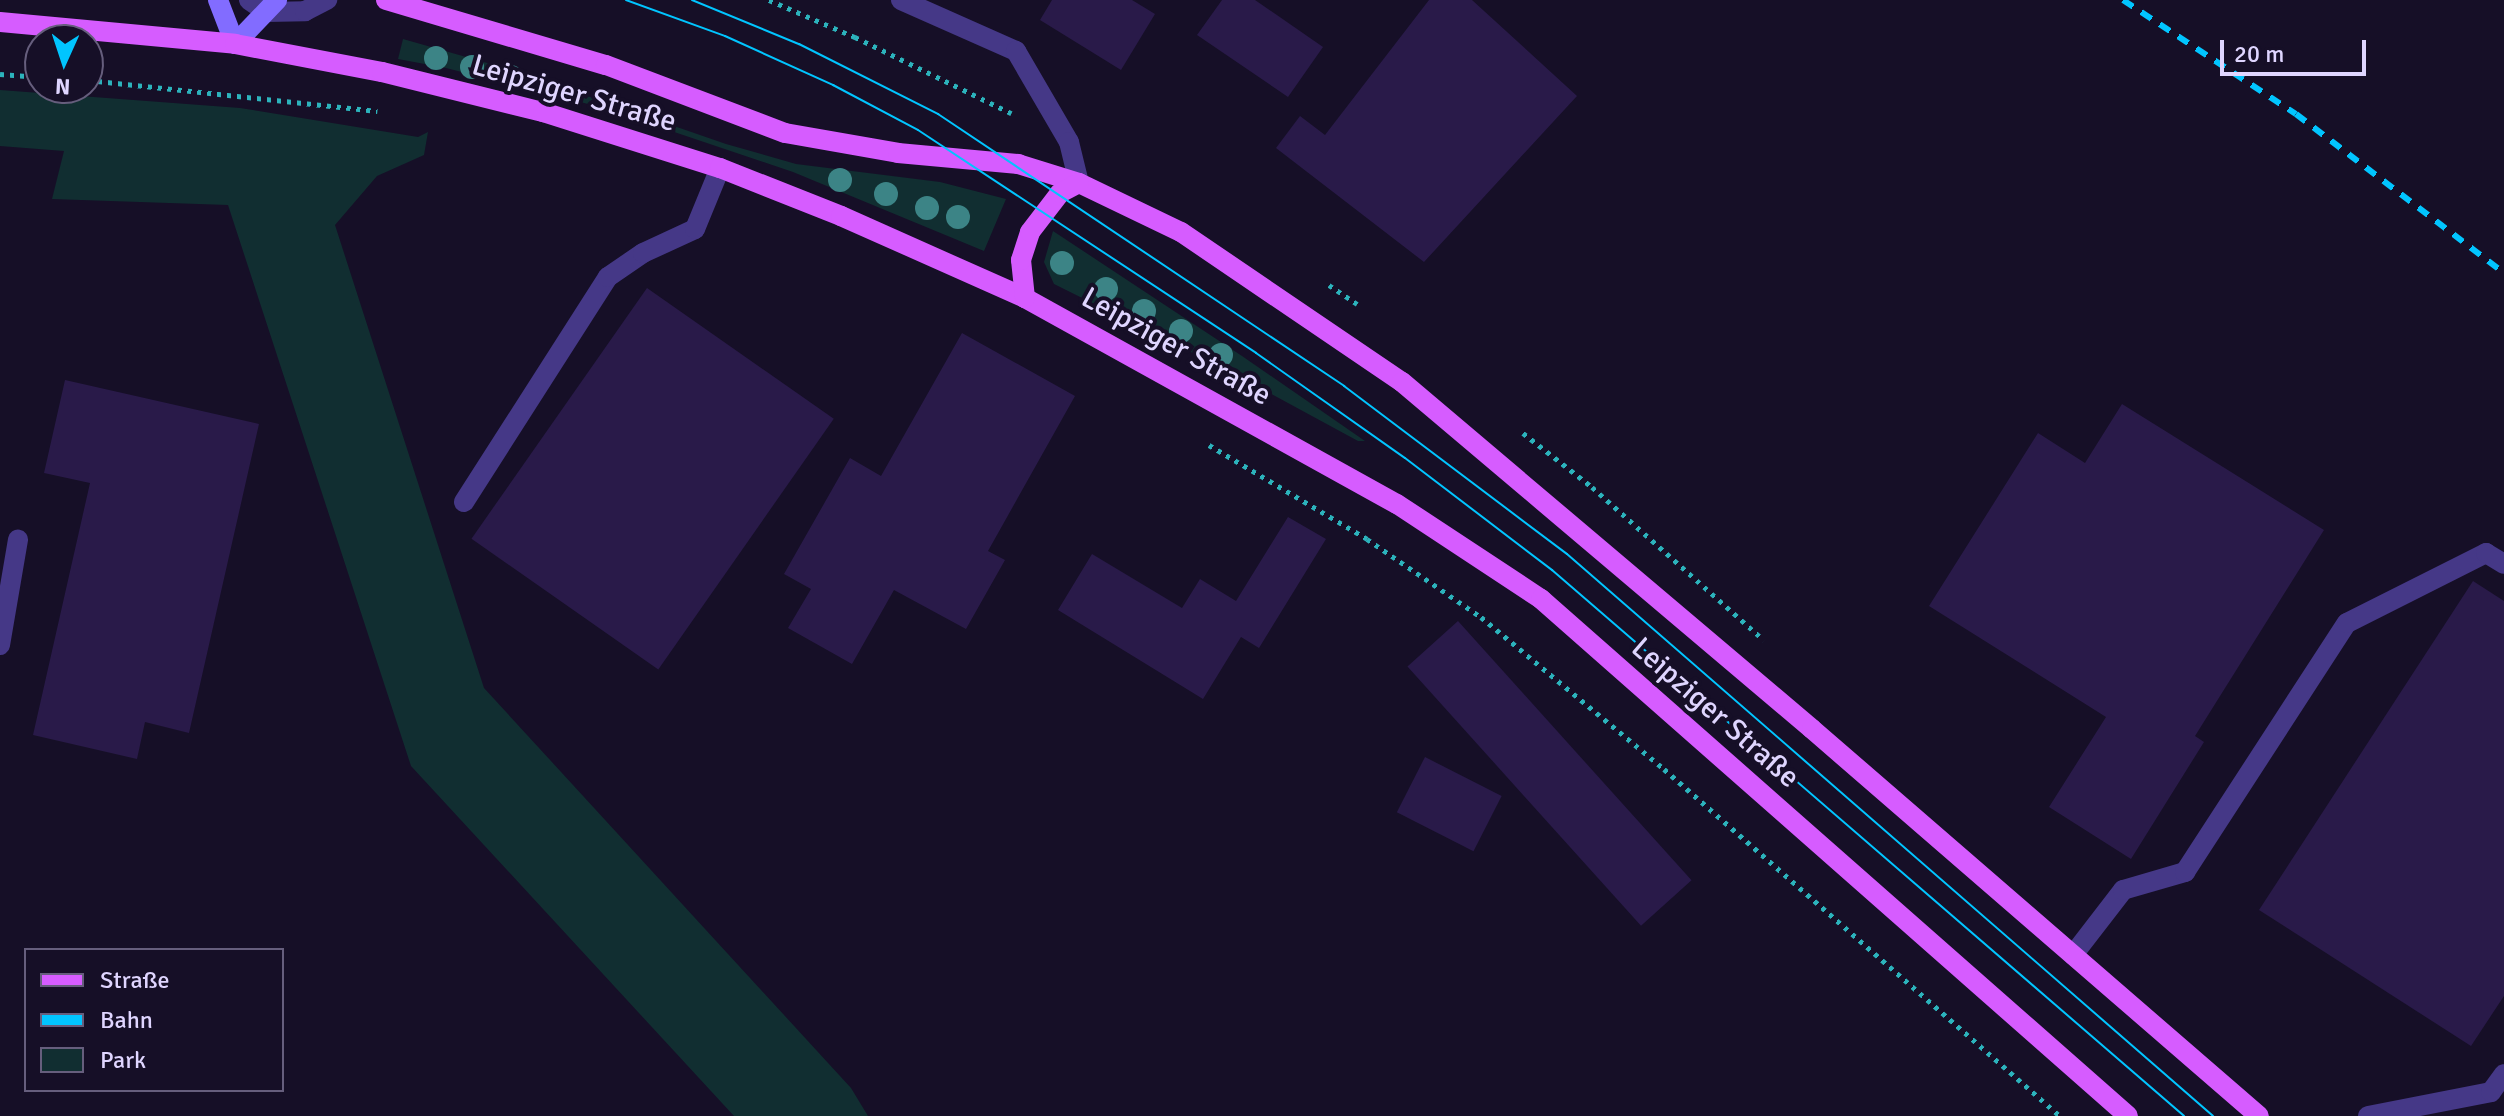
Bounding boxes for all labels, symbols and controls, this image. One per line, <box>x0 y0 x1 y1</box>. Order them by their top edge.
north arrow <box>24 24 104 104</box>
scale bar <box>2224 24 2370 74</box>
text: 20 m <box>2234 39 2284 69</box>
street label: Leipziger Straße <box>468 48 680 140</box>
text: N <box>54 73 71 100</box>
street label: Leipziger Straße <box>1075 280 1277 414</box>
street label: Leipziger Straße <box>1624 630 1806 796</box>
legend <box>24 948 284 1092</box>
text: Straße <box>100 965 170 995</box>
text: Bahn <box>100 1005 153 1035</box>
text: Park <box>100 1045 146 1075</box>

